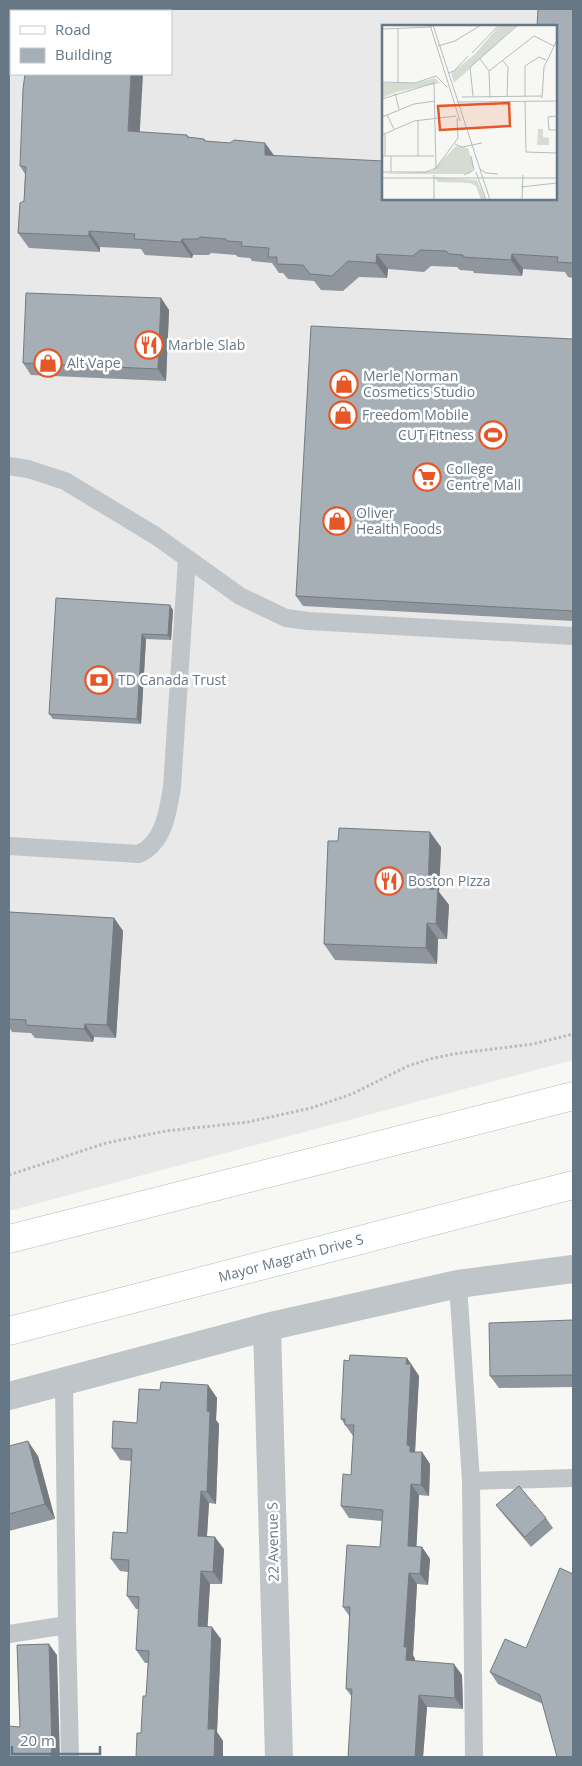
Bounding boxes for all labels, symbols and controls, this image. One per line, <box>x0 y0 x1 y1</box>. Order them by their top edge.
legend <box>10 10 172 75</box>
text: Road <box>55 19 91 39</box>
inset map <box>382 25 557 200</box>
text: Building <box>55 44 112 64</box>
restaurant icon: Marble Slab <box>134 330 164 360</box>
place label: Marble Slab <box>168 335 245 354</box>
shop icon: Alt Vape <box>33 348 63 378</box>
place label: Alt Vape <box>67 353 121 372</box>
place label: Merle Norman Cosmetics Studio <box>363 366 475 401</box>
shop icon: Merle Norman Cosmetics Studio <box>329 369 359 399</box>
shop icon: Freedom Mobile <box>328 400 358 430</box>
place label: Freedom Mobile <box>362 405 469 424</box>
sports icon: CUT Fitness <box>478 420 508 450</box>
place label: CUT Fitness <box>398 425 474 444</box>
place label: College Centre Mall <box>446 459 521 494</box>
supermarket icon: College Centre Mall <box>412 462 442 492</box>
place label: Oliver Health Foods <box>356 503 442 538</box>
shop icon: Oliver Health Foods <box>322 506 352 536</box>
bank icon: TD Canada Trust <box>84 665 114 695</box>
place label: TD Canada Trust <box>118 670 226 689</box>
restaurant icon: Boston Pizza <box>374 866 404 896</box>
place label: Boston Pizza <box>408 871 491 890</box>
street label: Mayor Magrath Drive S <box>216 1229 366 1286</box>
street label: 22 Avenue S <box>262 1502 283 1582</box>
scale bar <box>12 1724 100 1756</box>
text: 20 m <box>20 1730 55 1750</box>

